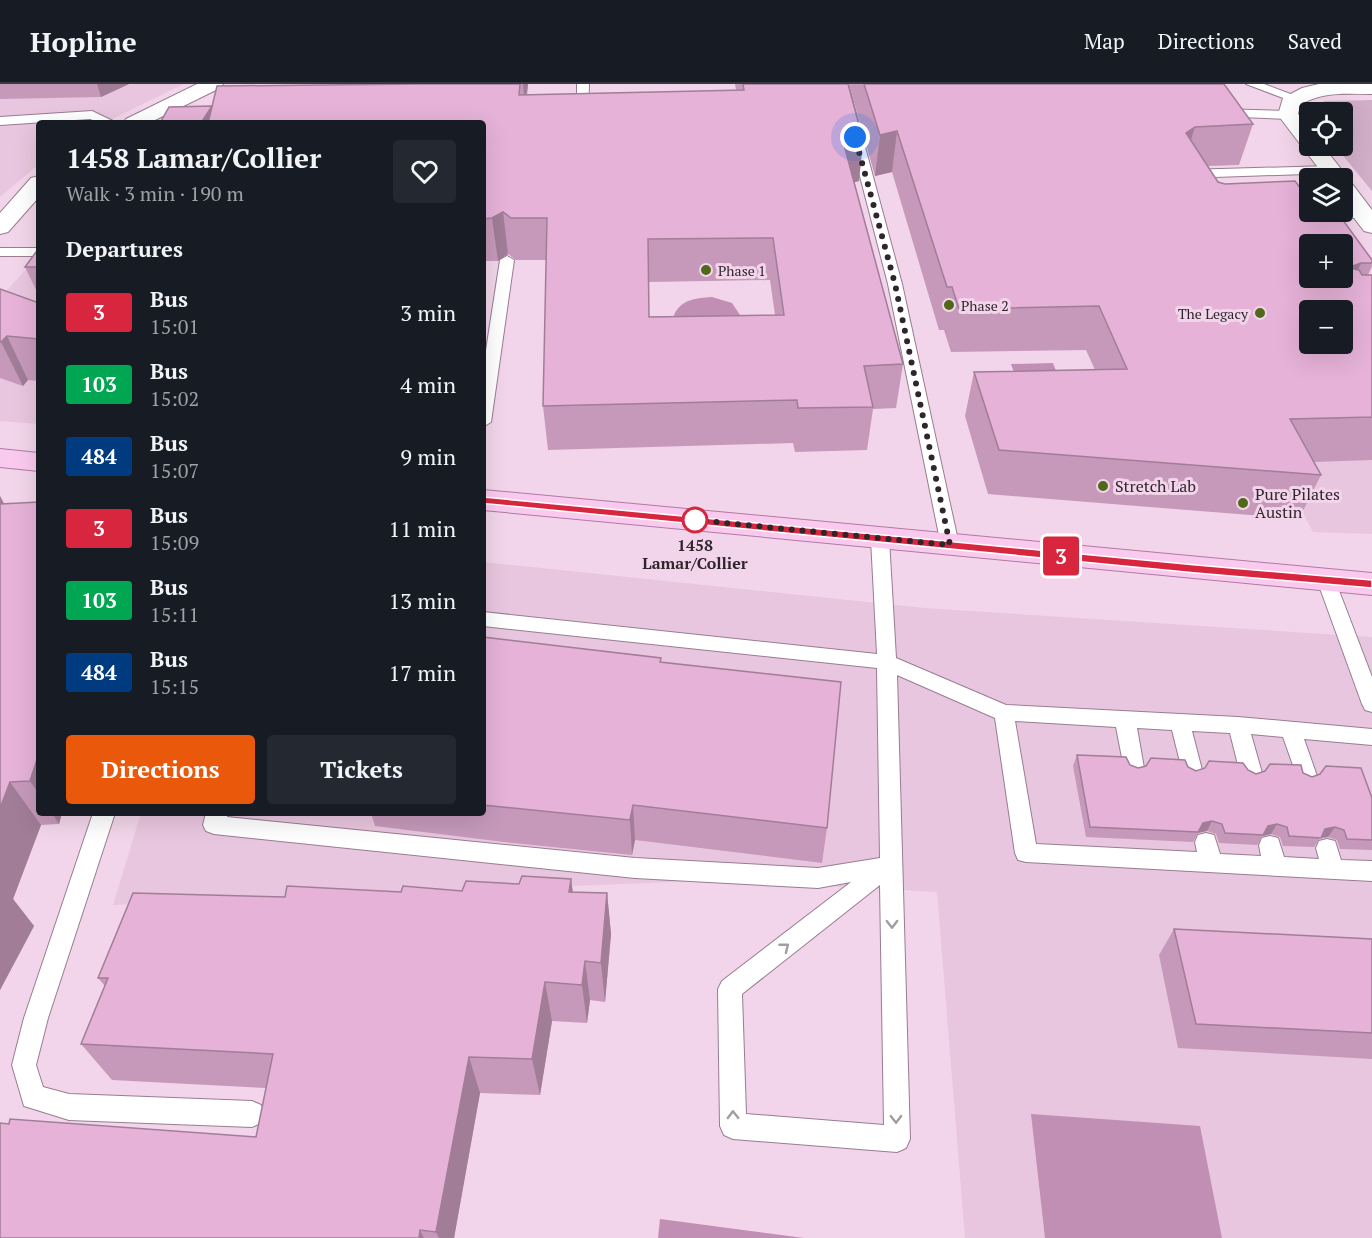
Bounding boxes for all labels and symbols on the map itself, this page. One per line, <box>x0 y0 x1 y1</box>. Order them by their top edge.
your location <box>840 122 870 152</box>
place label: Phase 1 <box>718 261 766 280</box>
marker: Phase 1 <box>699 263 713 277</box>
place label: Phase 2 <box>961 296 1009 315</box>
marker: Phase 2 <box>942 298 956 312</box>
place label: The Legacy <box>1178 304 1249 323</box>
marker: The Legacy <box>1253 306 1267 320</box>
place label: Stretch Lab <box>1115 475 1196 497</box>
marker: Stretch Lab <box>1096 479 1110 493</box>
place label: Pure Pilates Austin <box>1255 483 1340 523</box>
marker: Pure Pilates Austin <box>1236 496 1250 510</box>
marker: 1458 Lamar/Collier <box>682 507 708 533</box>
place label: 1458 Lamar/Collier <box>642 534 748 574</box>
line badge: 3 <box>1042 536 1080 576</box>
one-way arrow <box>885 919 898 928</box>
one-way arrow <box>778 943 789 954</box>
one-way arrow <box>726 1111 739 1120</box>
one-way arrow <box>890 1114 902 1123</box>

